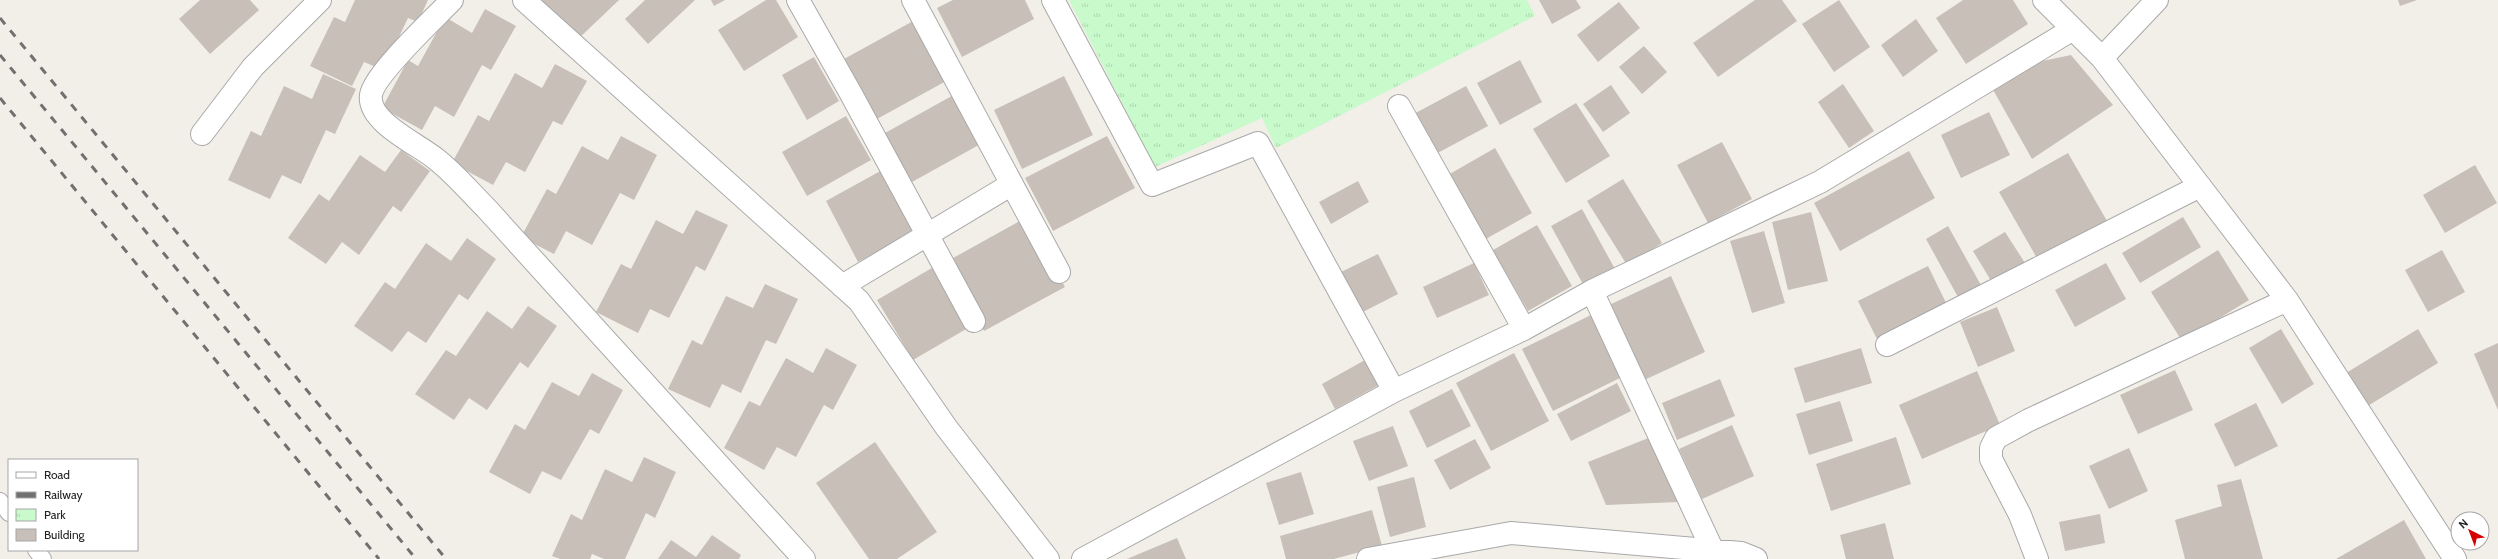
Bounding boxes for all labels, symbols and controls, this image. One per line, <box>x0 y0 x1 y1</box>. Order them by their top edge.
legend <box>8 459 138 551</box>
text: Road <box>44 467 70 482</box>
text: Railway <box>44 487 82 502</box>
text: Park <box>44 507 66 522</box>
north arrow <box>2450 511 2490 551</box>
text: N <box>2456 516 2471 531</box>
text: Building <box>44 527 86 542</box>

